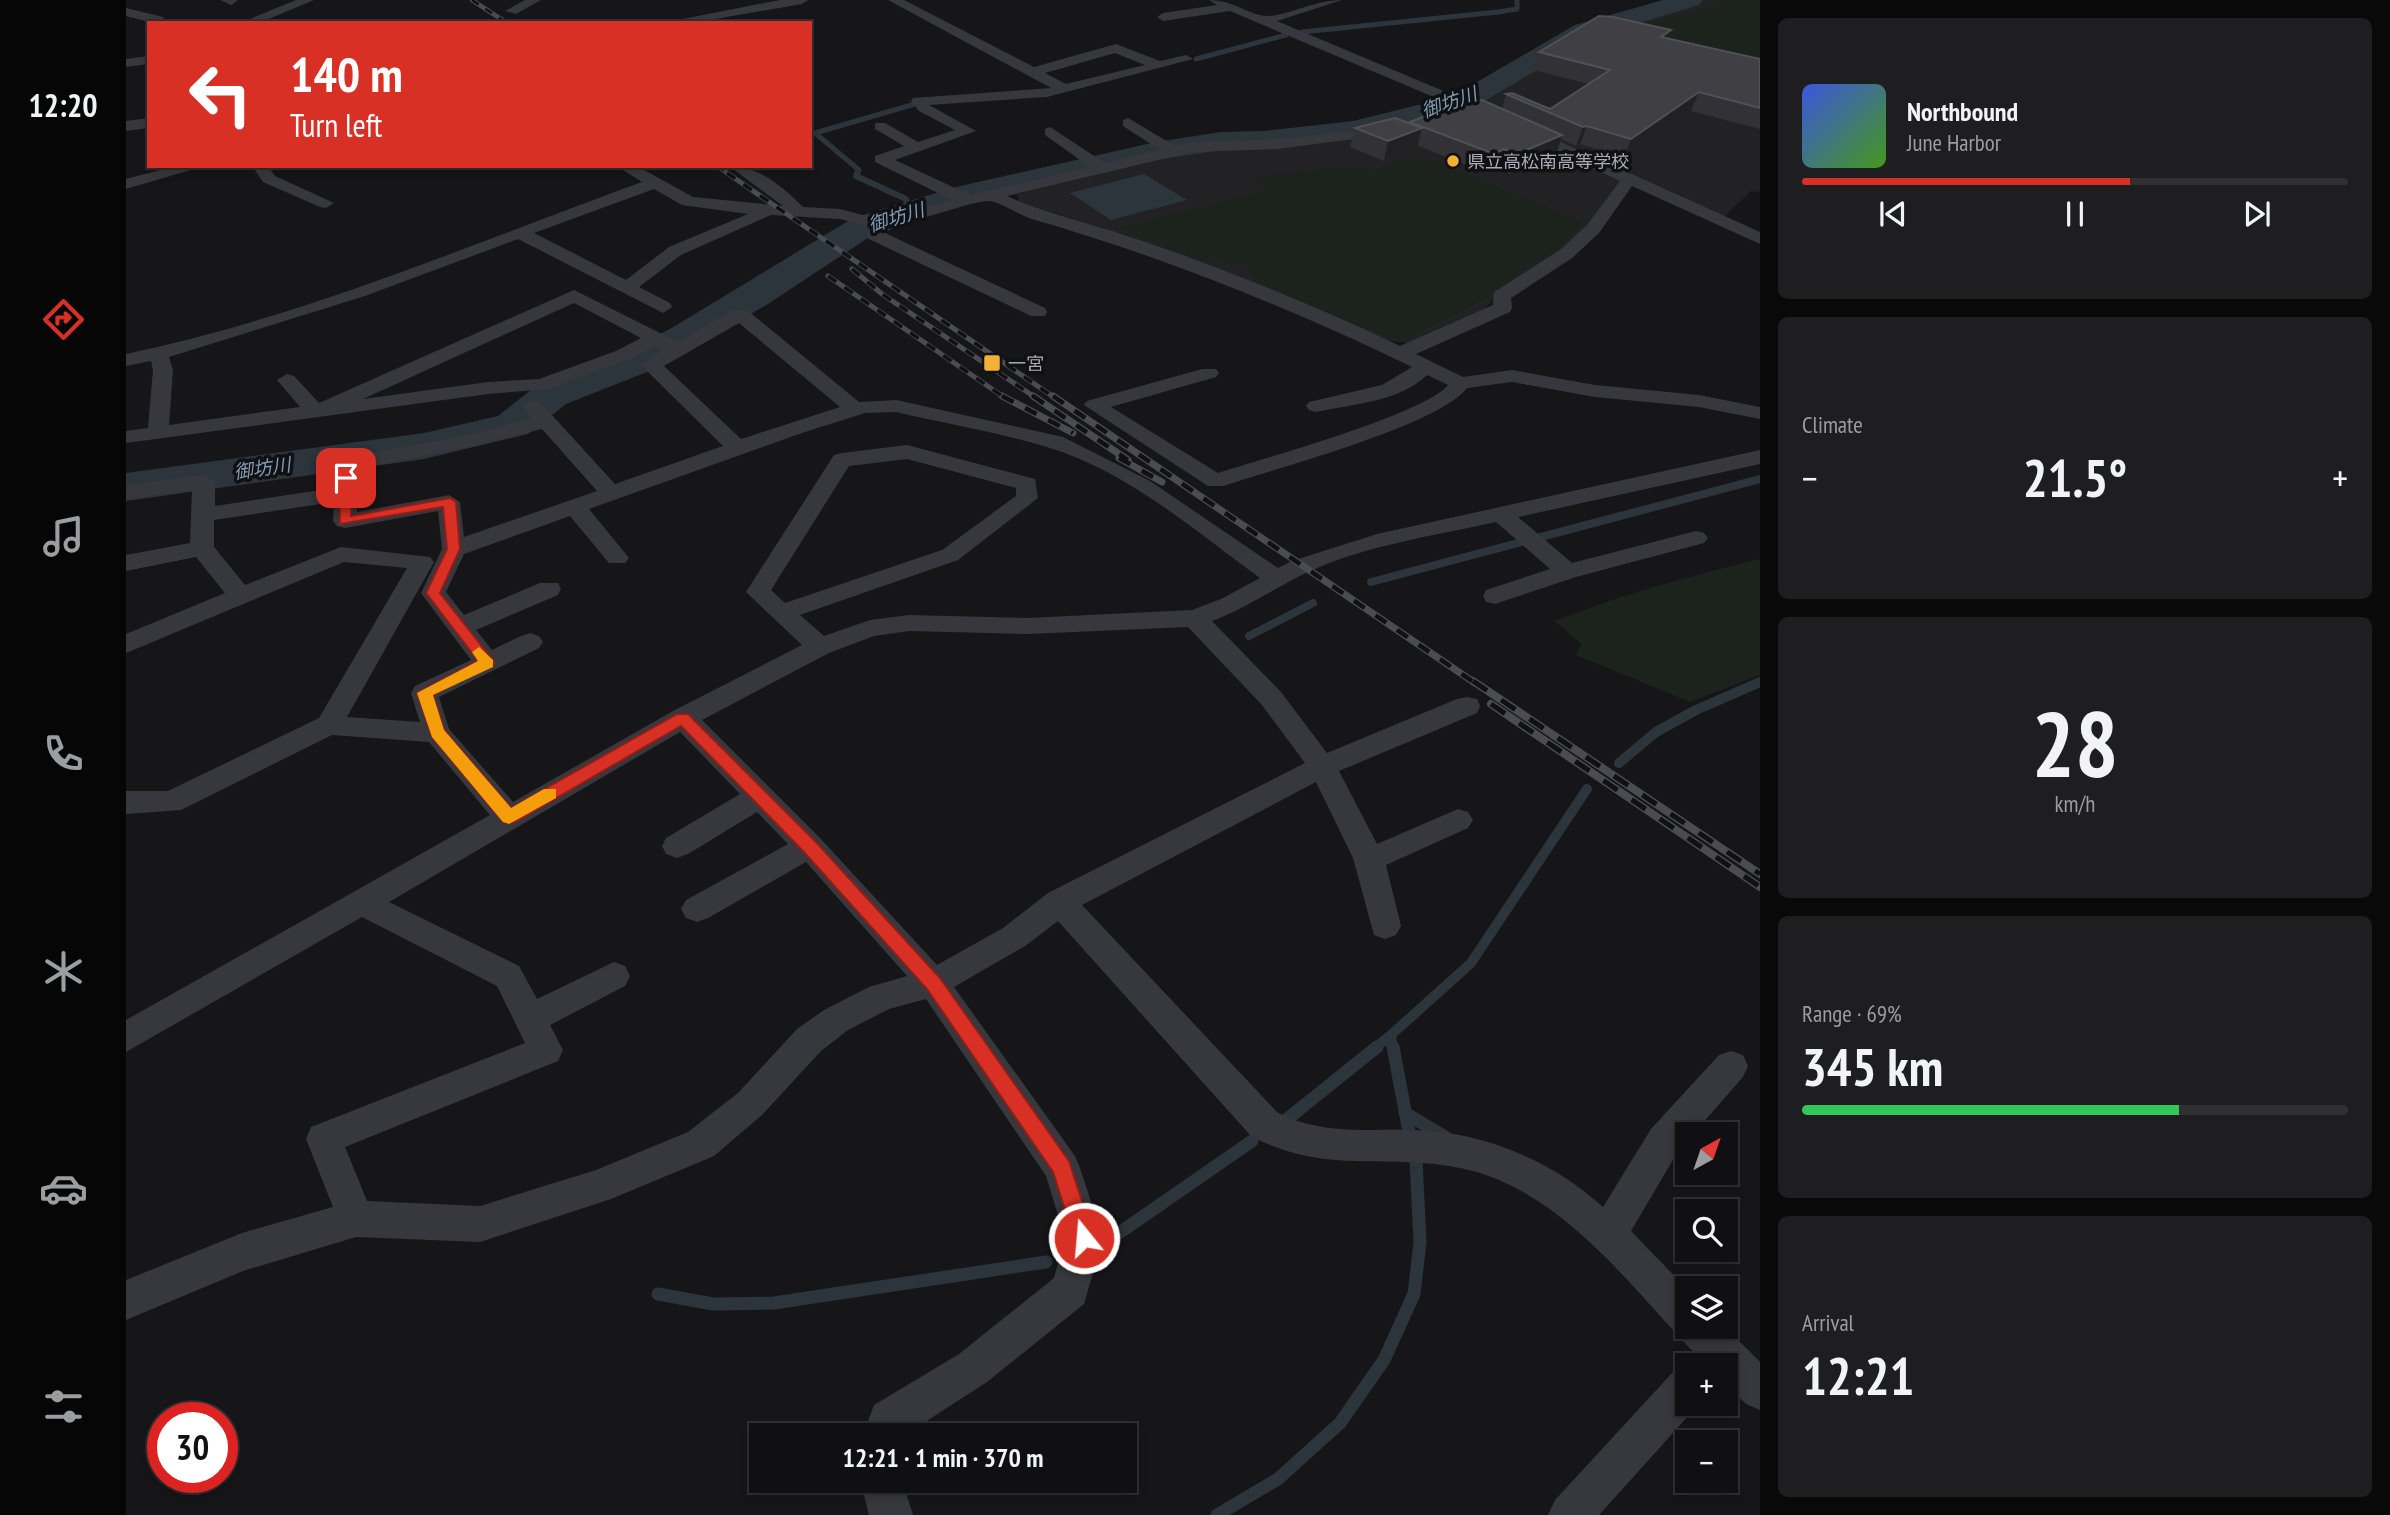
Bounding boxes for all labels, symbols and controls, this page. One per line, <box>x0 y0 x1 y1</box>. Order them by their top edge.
text: 140 m <box>290 42 403 106</box>
icon: left <box>175 49 266 140</box>
water label: 御坊川 <box>1418 81 1482 123</box>
text: 12:20 <box>28 84 98 126</box>
text: Northbound <box>1907 95 2018 128</box>
text: Turn left <box>290 104 382 146</box>
text: June Harbor <box>1907 128 2001 157</box>
place label: 県立高松南高等学校 <box>1467 150 1629 173</box>
marker: 県立高松南高等学校 <box>1445 153 1461 169</box>
icon: previous <box>1874 195 1912 233</box>
icon: pause <box>2056 195 2094 233</box>
icon: next <box>2238 195 2276 233</box>
water label: 御坊川 <box>865 197 929 237</box>
icon: directions <box>39 295 88 344</box>
place label: 一宮 <box>1008 352 1044 375</box>
marker: 一宮 <box>982 353 1002 373</box>
text: Climate <box>1802 410 1863 439</box>
text: 21.5° <box>2023 444 2127 511</box>
pin <box>316 448 376 508</box>
water label: 御坊川 <box>232 452 294 484</box>
text: − <box>1802 453 1818 502</box>
text: + <box>2332 453 2348 502</box>
icon: arrive <box>327 459 365 497</box>
icon: music <box>39 512 88 561</box>
text: 28 <box>2032 684 2119 802</box>
icon: phone <box>39 729 88 778</box>
text: km/h <box>2055 789 2095 818</box>
icon: climate <box>39 947 88 996</box>
text: Range · 69% <box>1802 999 1902 1028</box>
text: 345 km <box>1802 1033 1943 1100</box>
north arrow <box>1675 1122 1738 1185</box>
map controls <box>1675 1122 1738 1493</box>
icon: car <box>39 1164 88 1213</box>
button: search <box>1675 1199 1738 1262</box>
position arrow <box>1047 1201 1121 1275</box>
button: layers <box>1675 1276 1738 1339</box>
text: Arrival <box>1802 1308 1854 1337</box>
text: 12:21 <box>1802 1342 1914 1409</box>
button: + <box>1675 1353 1738 1416</box>
icon: filters <box>39 1382 88 1431</box>
speed limit sign: 30 <box>147 1402 238 1493</box>
button: − <box>1675 1430 1738 1493</box>
text: 12:21 · 1 min · 370 m <box>843 1441 1043 1474</box>

